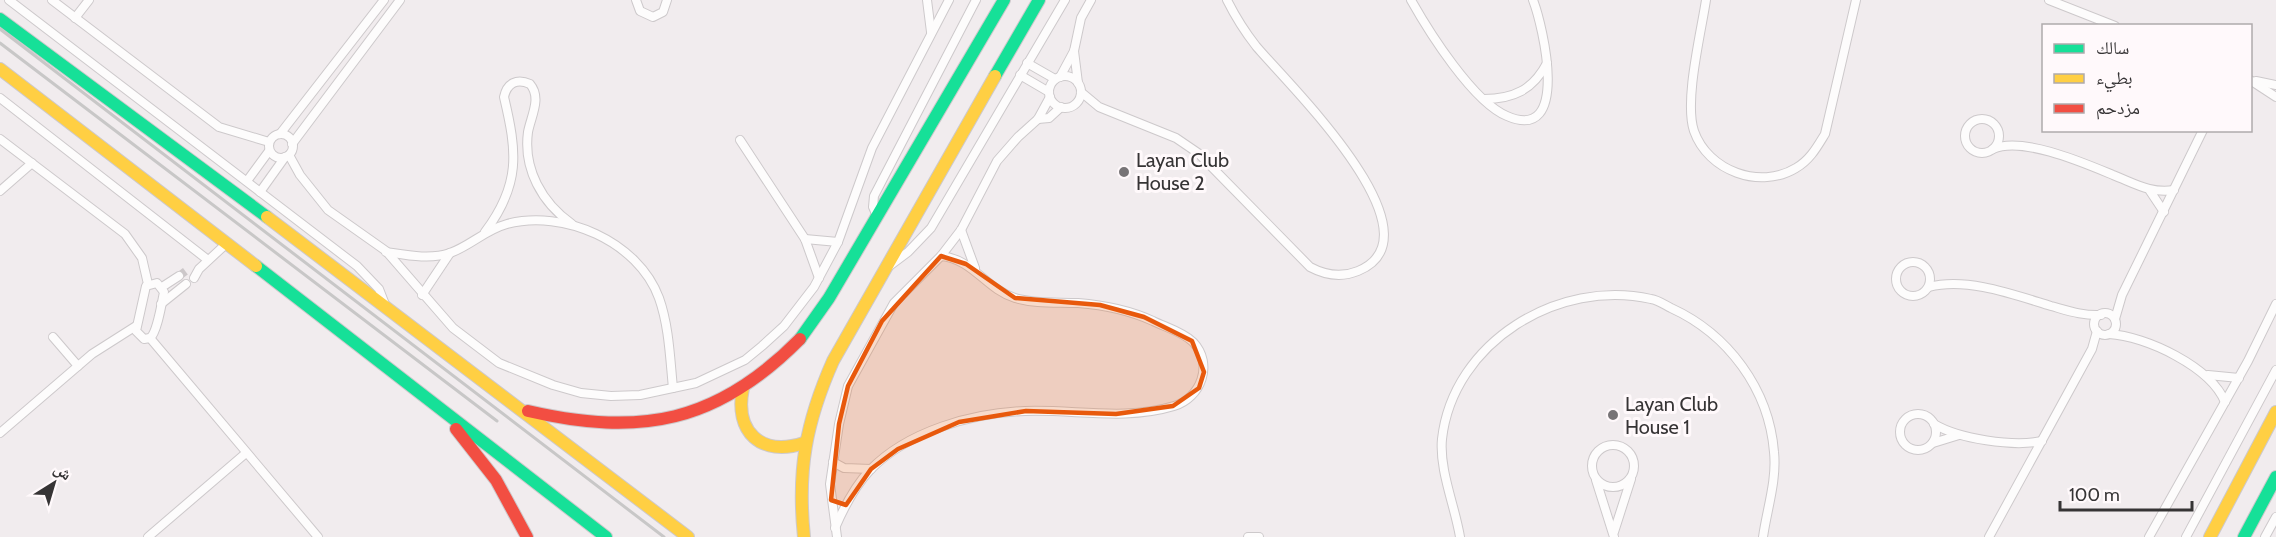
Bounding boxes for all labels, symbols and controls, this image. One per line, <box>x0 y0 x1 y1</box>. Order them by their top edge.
legend <box>2042 24 2252 132</box>
text: سالك <box>2096 37 2129 59</box>
text: بطيء <box>2096 67 2133 93</box>
text: مزدحم <box>2096 97 2140 120</box>
place label: Layan Club House 2 <box>1136 148 1229 195</box>
marker: Layan Club House 2 <box>1117 165 1131 179</box>
place label: Layan Club House 1 <box>1625 392 1718 439</box>
marker: Layan Club House 1 <box>1606 408 1620 422</box>
north arrow <box>24 453 84 513</box>
text: ش <box>50 459 75 484</box>
scale bar <box>2060 474 2192 512</box>
text: 100 m <box>2069 484 2120 506</box>

